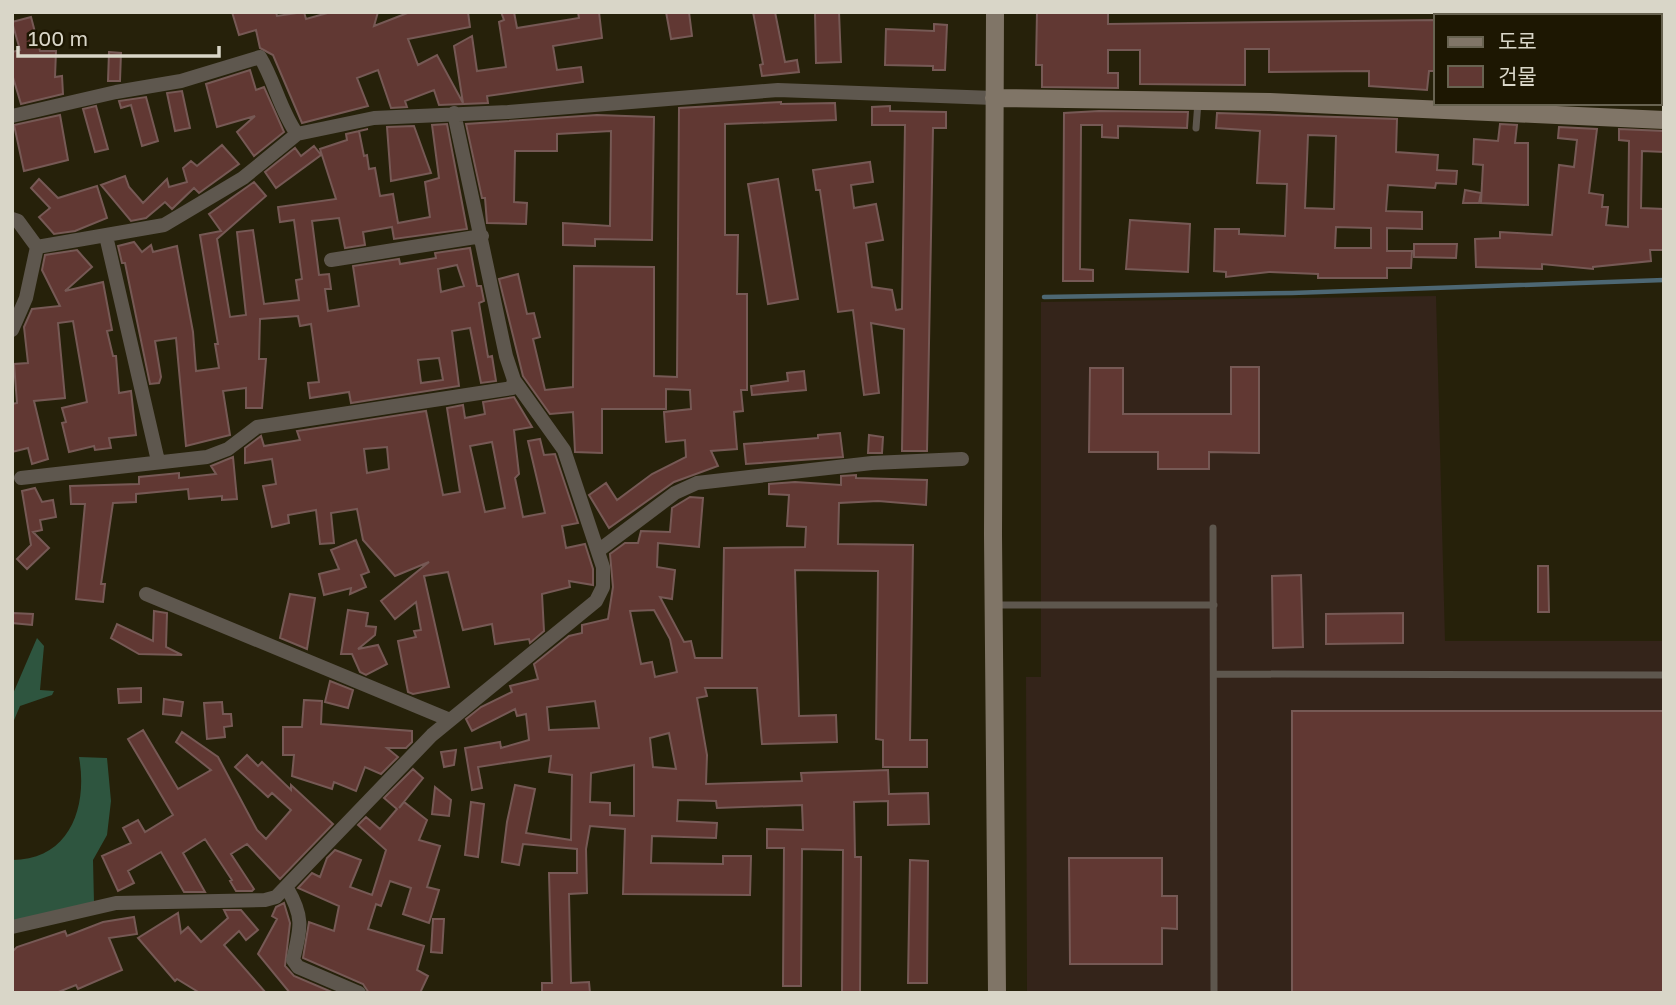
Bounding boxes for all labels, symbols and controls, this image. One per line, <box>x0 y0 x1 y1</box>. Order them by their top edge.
scale bar <box>18 14 219 58</box>
legend <box>1434 14 1662 105</box>
text: 100 m <box>28 25 88 51</box>
text: 도로 <box>1498 28 1537 54</box>
text: 건물 <box>1498 63 1537 89</box>

